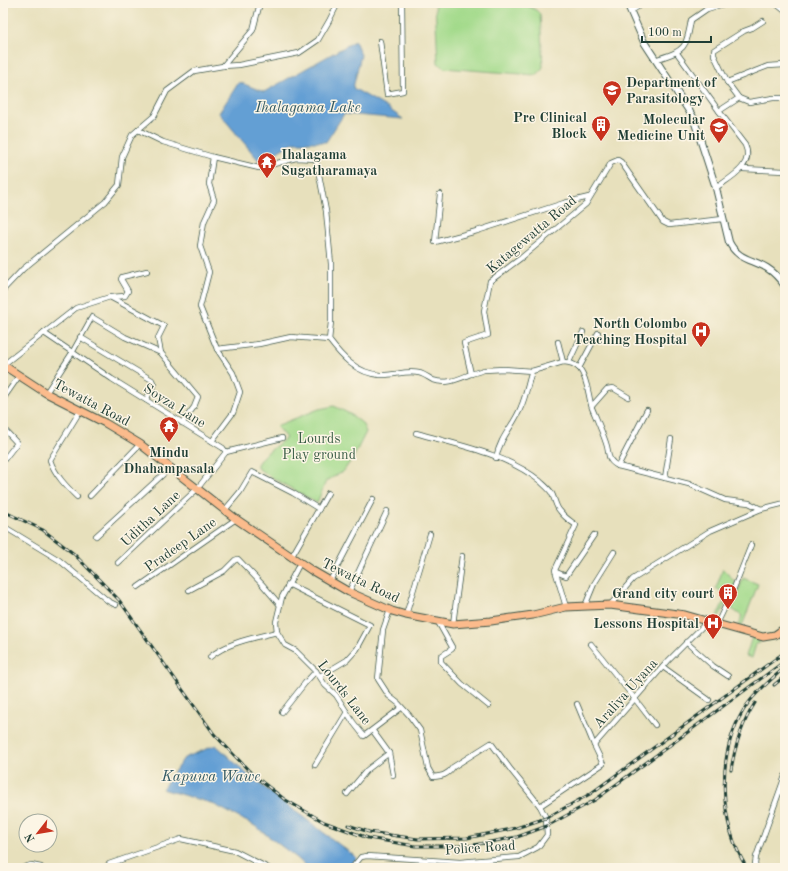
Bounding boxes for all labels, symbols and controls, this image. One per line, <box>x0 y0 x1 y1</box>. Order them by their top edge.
scale bar <box>642 18 711 44</box>
text: 100 m <box>648 27 682 39</box>
place label: Department of Parasitology <box>626 76 717 106</box>
school or university icon: Department of Parasitology <box>601 79 623 107</box>
water label: Ihalagama Lake <box>254 101 361 116</box>
place label: Pre Clinical Block <box>513 111 587 141</box>
place label: Molecular Medicine Unit <box>617 113 705 143</box>
building icon: Pre Clinical Block <box>590 114 612 142</box>
school or university icon: Molecular Medicine Unit <box>708 116 730 144</box>
place label: Ihalagama Sugatharamaya <box>281 148 377 178</box>
temple icon: Ihalagama Sugatharamaya <box>256 151 278 179</box>
street label: Katagewatta Road <box>484 193 579 276</box>
place label: North Colombo Teaching Hospital <box>573 317 687 347</box>
hospital icon: North Colombo Teaching Hospital <box>690 320 712 348</box>
street label: Tewatta Road <box>51 377 132 429</box>
street label: Soyza Lane <box>141 381 208 430</box>
temple icon: Mindu Dhahampasala <box>158 415 180 443</box>
park label: Lourds Play ground <box>282 432 356 462</box>
place label: Mindu Dhahampasala <box>123 446 215 476</box>
street label: Uditha Lane <box>118 488 183 549</box>
street label: Pradeep Lane <box>142 515 219 575</box>
street label: Tewatta Road <box>319 556 402 606</box>
building icon: Grand city court <box>717 582 739 610</box>
place label: Grand city court <box>612 587 714 601</box>
hospital icon: Lessons Hospital <box>702 612 724 640</box>
place label: Lessons Hospital <box>593 617 699 631</box>
street label: Araliya Uyana <box>591 656 660 731</box>
street label: Lourds Lane <box>315 658 373 727</box>
water label: Kapuwa Wawe <box>161 770 260 785</box>
north arrow <box>18 813 58 853</box>
text: N <box>24 830 38 844</box>
street label: Police Road <box>444 839 516 857</box>

